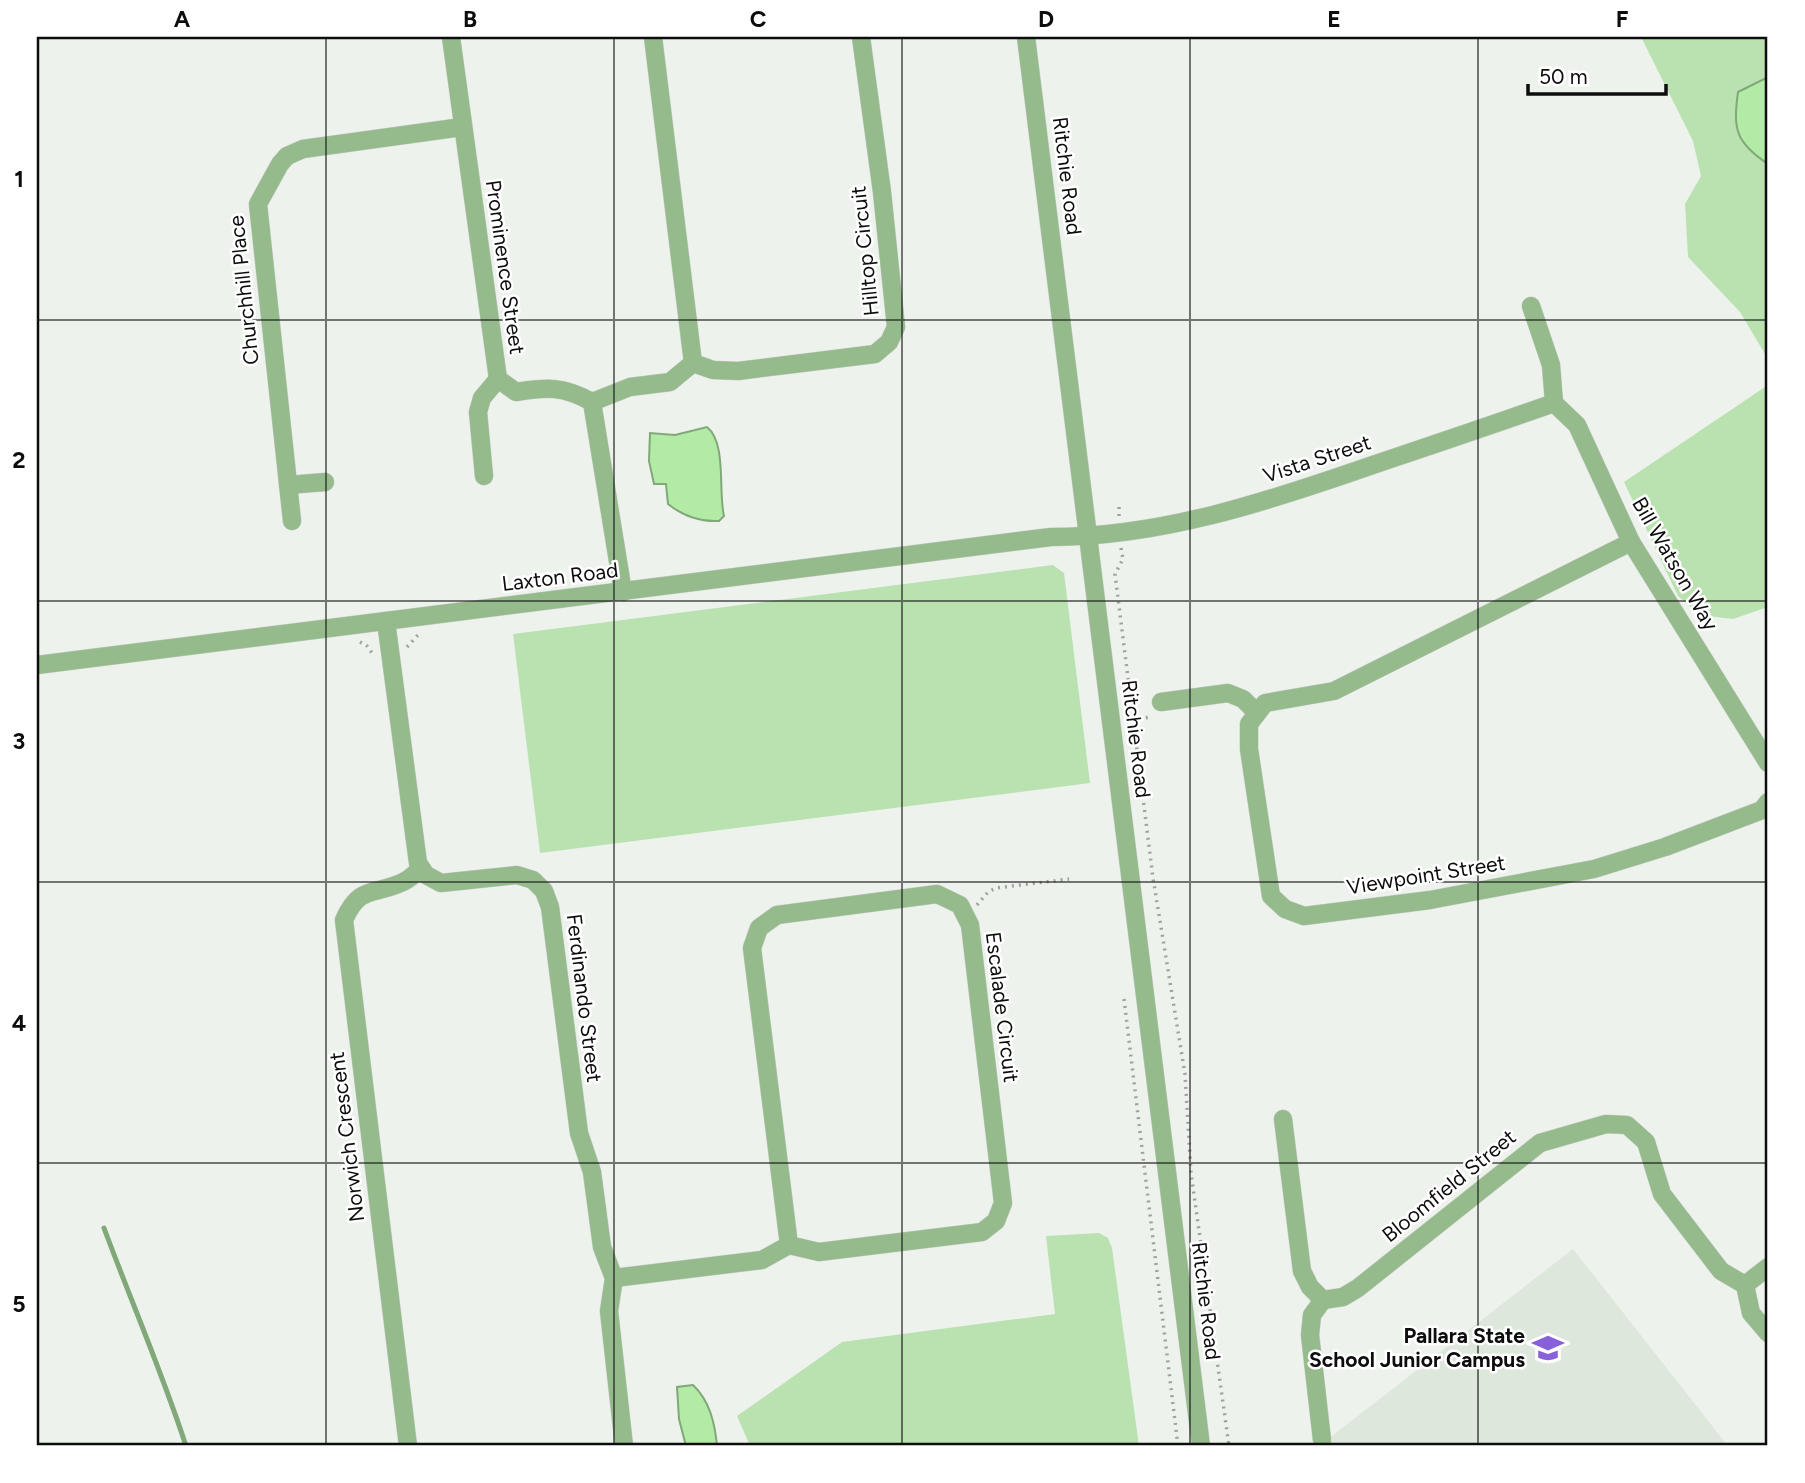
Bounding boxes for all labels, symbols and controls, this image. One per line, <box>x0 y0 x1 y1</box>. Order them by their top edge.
text: A <box>174 5 191 33</box>
text: B <box>463 5 477 33</box>
text: C <box>750 5 767 33</box>
text: D <box>1038 5 1054 33</box>
text: E <box>1327 5 1341 33</box>
text: F <box>1616 5 1629 33</box>
scale bar <box>1528 52 1667 96</box>
text: 50 m <box>1539 64 1588 89</box>
street label: Ritchie Road <box>1048 115 1087 236</box>
text: 1 <box>14 165 24 193</box>
street label: Prominence Street <box>481 178 530 356</box>
street label: Hilltop Circuit <box>845 185 884 317</box>
street label: Churchhill Place <box>223 214 264 366</box>
street label: Vista Street <box>1260 429 1374 488</box>
text: 2 <box>12 446 26 474</box>
street label: Bill Watson Way <box>1627 493 1724 635</box>
street label: Laxton Road <box>500 557 619 596</box>
street label: Ritchie Road <box>1117 678 1156 799</box>
text: 3 <box>13 727 25 755</box>
street label: Viewpoint Street <box>1345 850 1507 899</box>
street label: Ferdinando Street <box>562 912 607 1084</box>
street label: Escalade Circuit <box>981 930 1024 1084</box>
text: 4 <box>12 1009 26 1037</box>
street label: Norwich Crescent <box>324 1051 369 1224</box>
street label: Bloomfield Street <box>1377 1124 1521 1247</box>
street label: Ritchie Road <box>1187 1240 1226 1361</box>
text: 5 <box>12 1290 26 1318</box>
place label: Pallara State School Junior Campus <box>1309 1323 1525 1372</box>
school or university icon: Pallara State School Junior Campus <box>1531 1331 1565 1365</box>

